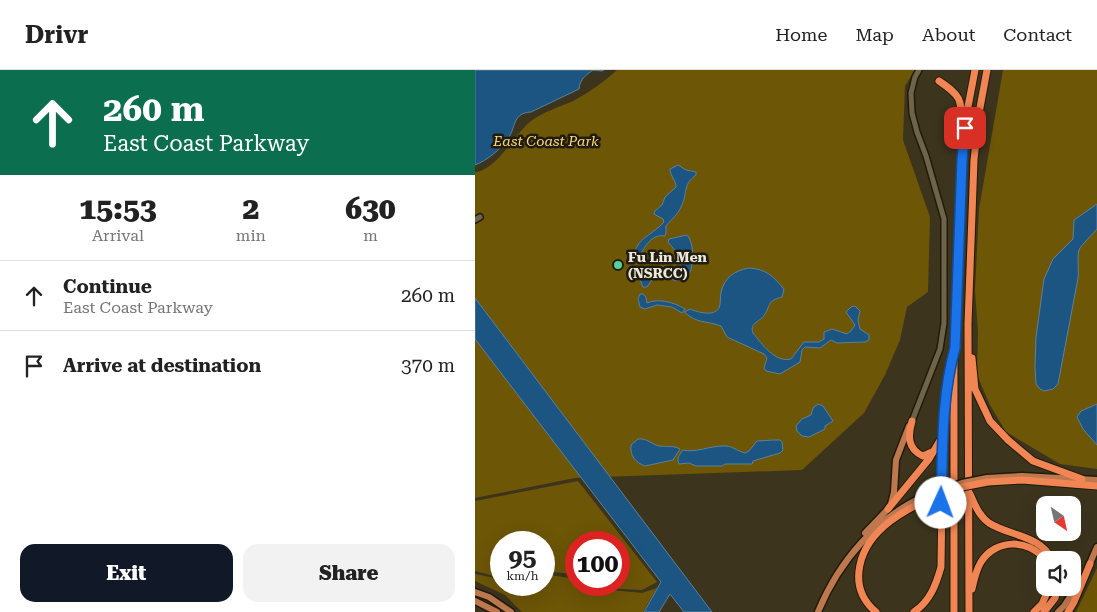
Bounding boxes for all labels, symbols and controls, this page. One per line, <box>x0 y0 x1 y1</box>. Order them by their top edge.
text: Drivr <box>25 21 88 49</box>
text: Home <box>775 24 827 45</box>
text: Map <box>855 24 894 45</box>
text: About <box>922 24 975 45</box>
text: Contact <box>1003 24 1072 45</box>
text: 260 m <box>103 89 204 130</box>
icon: ahead <box>20 90 85 155</box>
pin <box>944 107 986 149</box>
icon: arrive <box>951 114 979 142</box>
text: East Coast Parkway <box>103 131 309 156</box>
park label: East Coast Park <box>492 133 599 149</box>
text: 15:53 <box>79 191 157 226</box>
text: 2 <box>242 191 259 226</box>
text: 630 <box>345 191 396 226</box>
text: Arrival <box>92 226 144 245</box>
text: min <box>236 226 266 245</box>
text: m <box>363 226 378 245</box>
place label: Fu Lin Men (NSRCC) <box>628 249 708 281</box>
marker: Fu Lin Men (NSRCC) <box>612 259 624 271</box>
text: Continue <box>63 275 152 298</box>
icon: ahead <box>20 282 48 310</box>
text: 260 m <box>401 284 455 307</box>
text: East Coast Parkway <box>63 298 213 317</box>
icon: arrive <box>20 352 48 380</box>
text: Arrive at destination <box>63 354 261 377</box>
text: 370 m <box>401 354 455 377</box>
position arrow <box>914 476 966 528</box>
north arrow <box>1036 496 1081 541</box>
map controls <box>1036 496 1081 596</box>
speed limit sign: 100 <box>565 531 630 596</box>
text: 95 <box>508 543 537 572</box>
button: Exit <box>20 544 233 602</box>
button: Share <box>243 544 455 602</box>
button: sound <box>1036 551 1081 596</box>
text: km/h <box>506 569 539 583</box>

